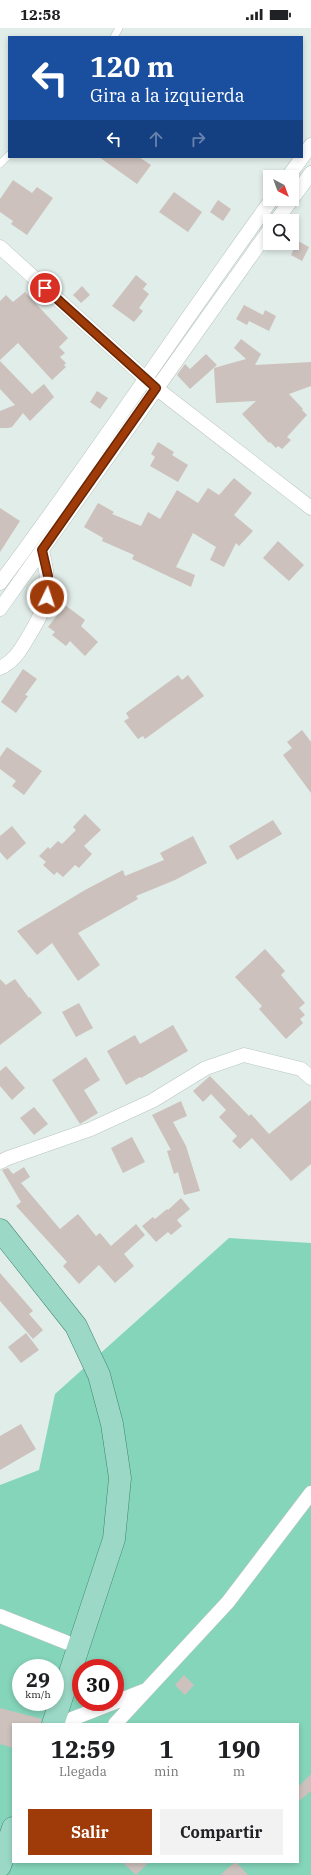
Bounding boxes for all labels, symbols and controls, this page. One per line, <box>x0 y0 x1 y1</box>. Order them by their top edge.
text: 12:58 <box>20 5 61 24</box>
text: 120 m <box>90 48 174 85</box>
icon: left <box>24 52 76 104</box>
text: Gira a la izquierda <box>90 84 245 107</box>
icon: left <box>103 128 125 150</box>
icon: ahead <box>145 128 167 150</box>
icon: right <box>187 128 209 150</box>
north arrow <box>263 170 299 206</box>
map controls <box>263 170 299 250</box>
button: search <box>263 214 299 250</box>
pin <box>28 271 62 305</box>
icon: arrive <box>34 277 56 299</box>
position arrow <box>26 576 68 618</box>
speed limit sign: 30 <box>72 1659 124 1711</box>
text: 29 <box>26 1666 50 1693</box>
text: km/h <box>25 1688 51 1701</box>
text: 12:59 <box>51 1733 115 1765</box>
text: 1 <box>159 1733 174 1765</box>
text: 190 <box>217 1733 260 1765</box>
text: Llegada <box>59 1763 107 1780</box>
text: min <box>154 1763 179 1780</box>
text: m <box>233 1763 245 1780</box>
button: Salir <box>28 1809 152 1855</box>
button: Compartir <box>160 1809 283 1855</box>

